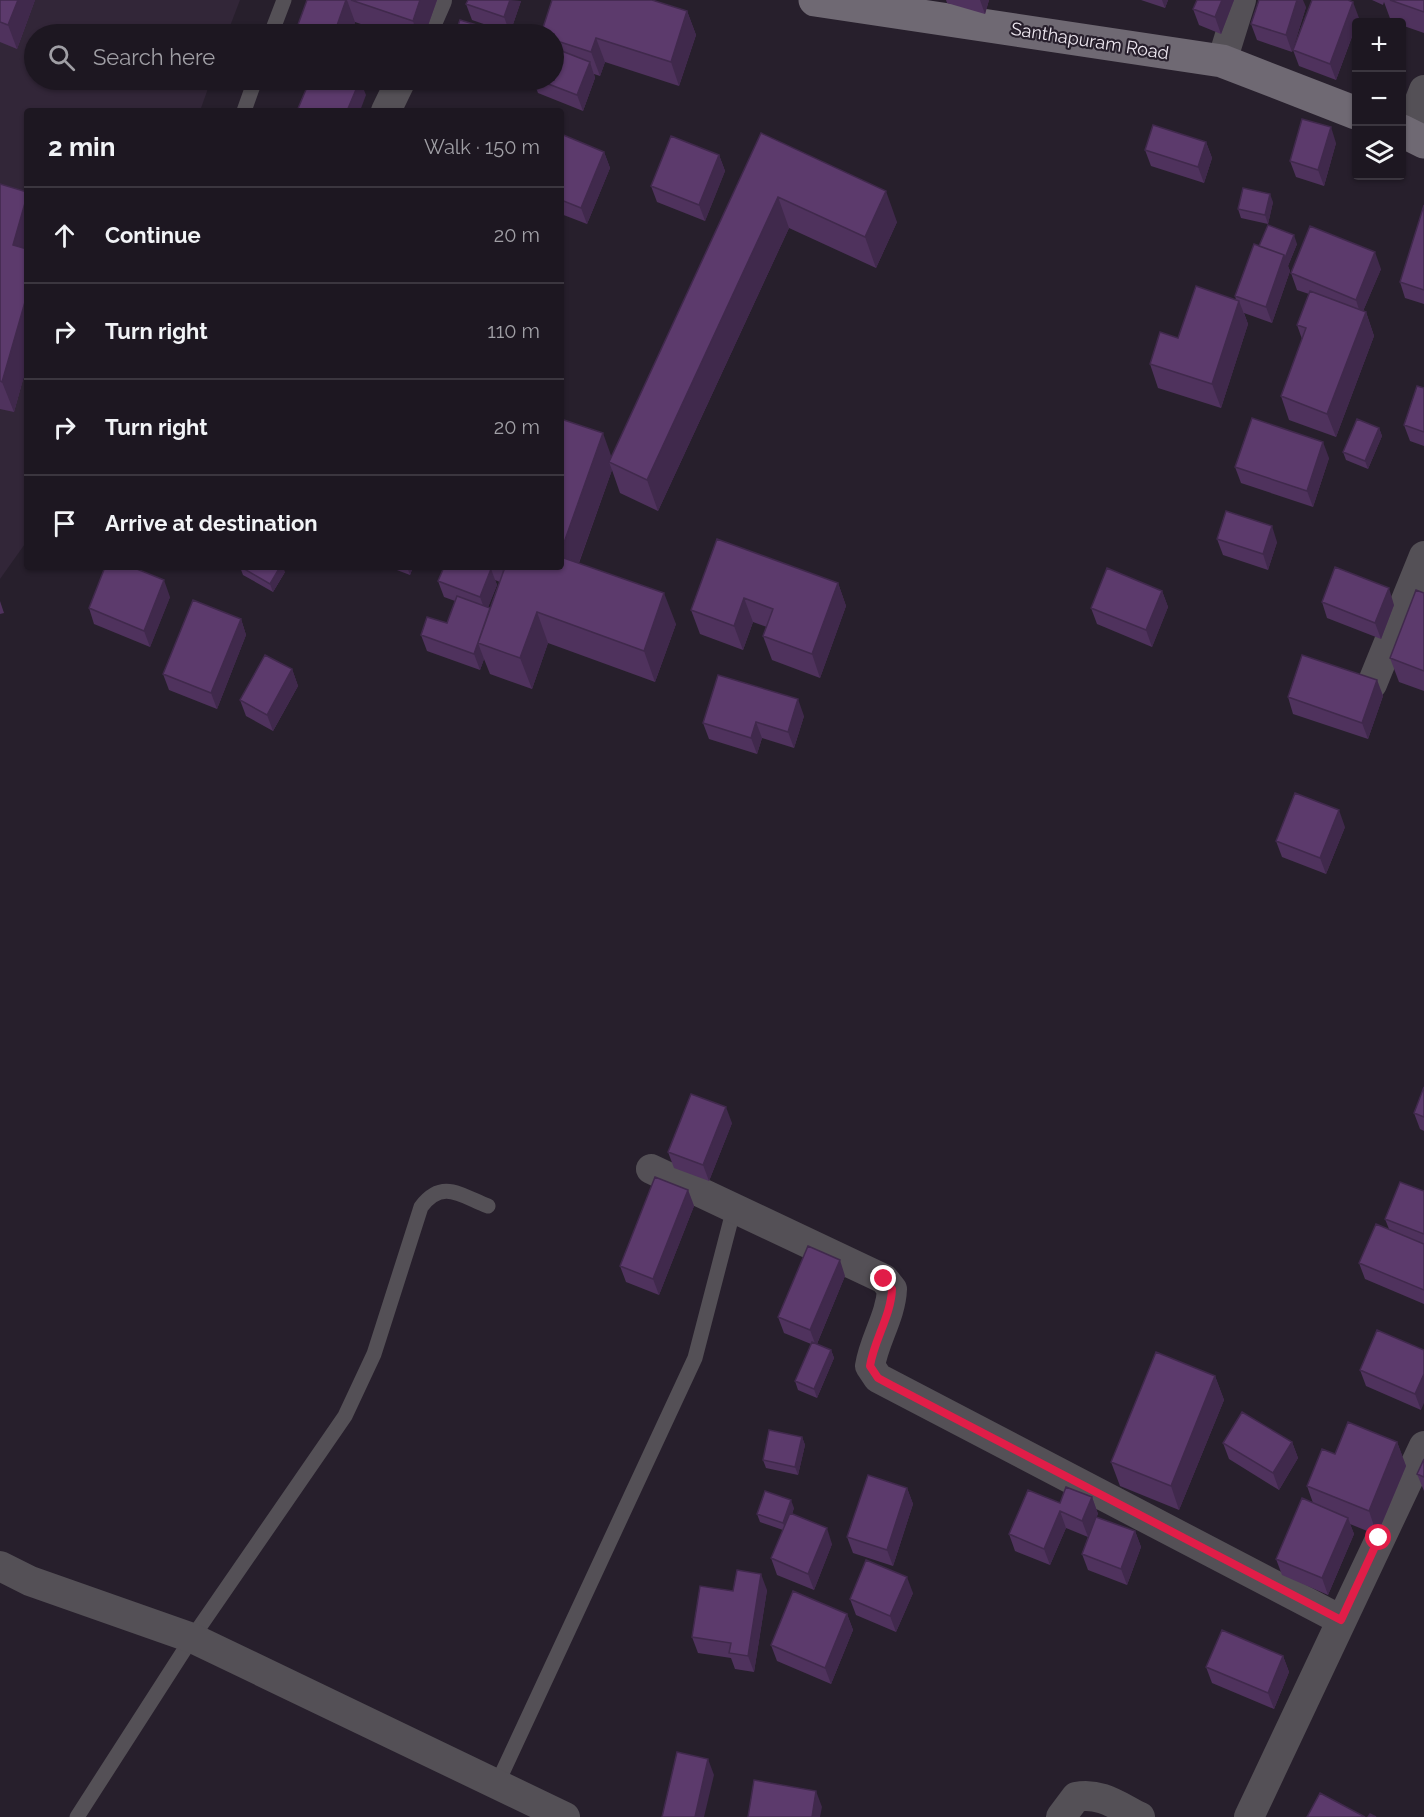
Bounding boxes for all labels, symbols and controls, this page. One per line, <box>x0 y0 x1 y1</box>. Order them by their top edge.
street label: Santhapuram Road <box>1010 18 1171 63</box>
map controls <box>1352 18 1406 180</box>
button: + <box>1352 18 1406 72</box>
search box <box>24 24 564 90</box>
icon: search <box>45 41 78 74</box>
text: Search here <box>93 44 215 70</box>
button: − <box>1352 72 1406 126</box>
button: layers <box>1352 126 1406 180</box>
text: 2 min <box>48 132 115 162</box>
text: Walk · 150 m <box>424 135 540 159</box>
icon: ahead <box>48 219 81 252</box>
text: Continue <box>105 222 201 248</box>
text: 20 m <box>494 223 540 247</box>
icon: right <box>48 315 81 348</box>
text: Turn right <box>105 318 208 344</box>
text: 110 m <box>487 319 540 343</box>
icon: right <box>48 411 81 444</box>
text: Turn right <box>105 414 208 440</box>
text: 20 m <box>494 415 540 439</box>
icon: arrive <box>48 507 81 540</box>
text: Arrive at destination <box>105 510 318 536</box>
route end <box>870 1265 896 1291</box>
route start <box>1365 1524 1391 1550</box>

